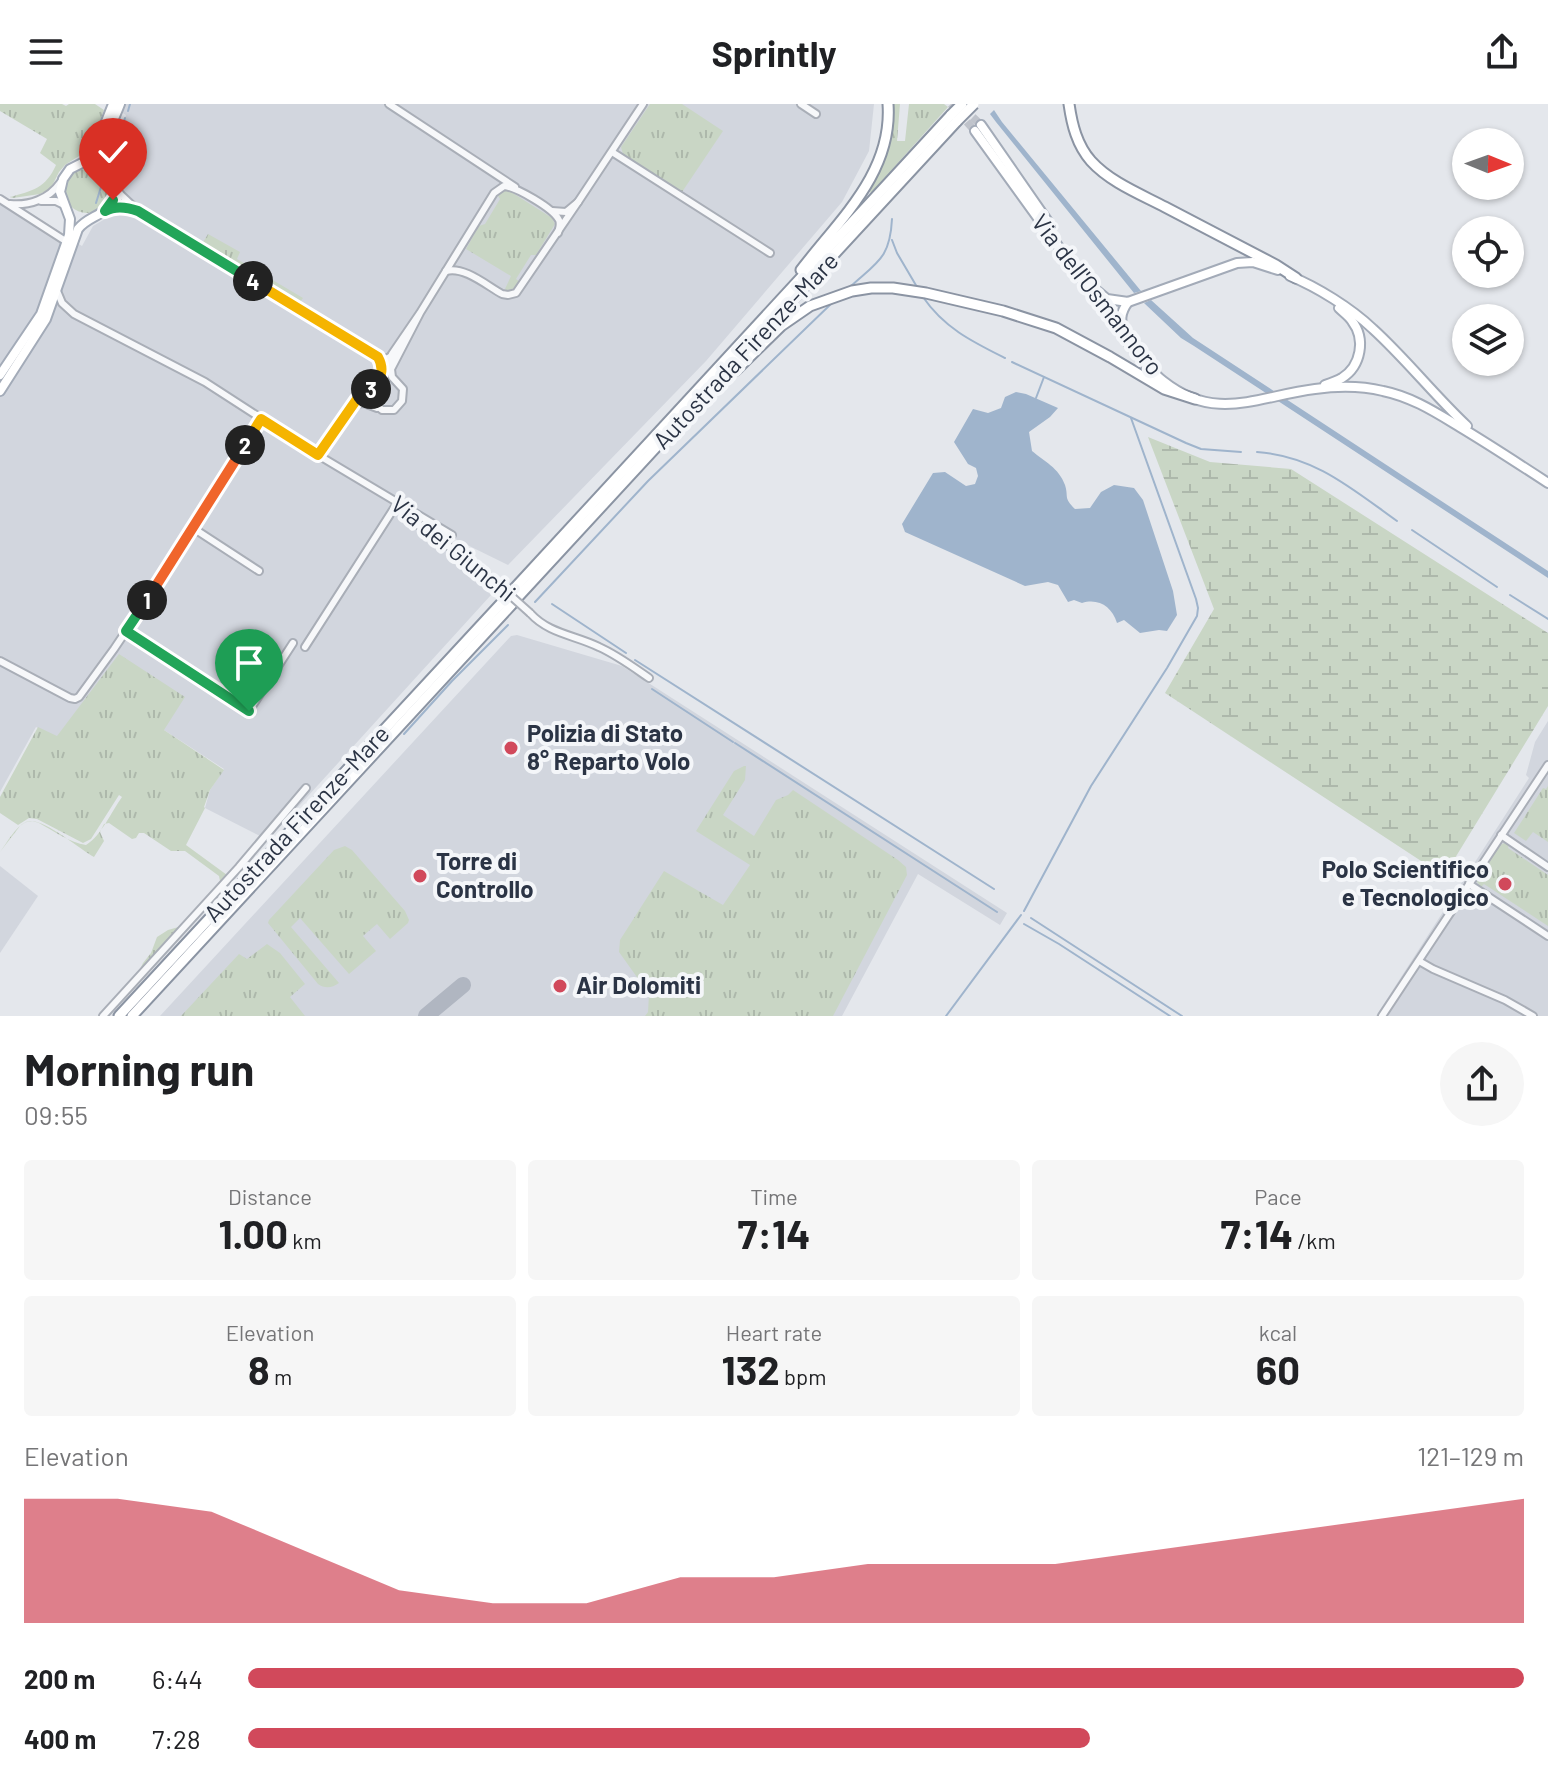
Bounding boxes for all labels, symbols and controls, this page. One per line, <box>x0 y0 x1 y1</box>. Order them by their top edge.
icon: menu <box>24 30 68 74</box>
icon: share <box>1480 30 1524 74</box>
text: Sprintly <box>711 31 837 74</box>
pin <box>79 118 147 200</box>
north arrow <box>1452 128 1524 200</box>
map controls <box>1452 128 1524 376</box>
icon: check <box>91 130 135 174</box>
street label: Via dell'Osmannoro <box>1026 208 1170 380</box>
button: locate <box>1452 216 1524 288</box>
street label: Autostrada Firenze-Mare <box>646 246 844 454</box>
pin: 4 <box>233 261 273 301</box>
text: 4 <box>246 268 260 294</box>
button: layers <box>1452 304 1524 376</box>
pin: 3 <box>351 369 391 409</box>
text: 3 <box>365 376 377 402</box>
pin: 2 <box>225 425 265 465</box>
text: 2 <box>239 432 251 458</box>
street label: Via dei Giunchi <box>386 489 522 607</box>
pin: 1 <box>127 580 167 620</box>
text: 1 <box>143 587 151 613</box>
pin <box>215 629 283 711</box>
icon: arrive <box>227 641 271 685</box>
place label: Polizia di Stato 8° Reparto Volo <box>527 718 690 775</box>
street label: Autostrada Firenze-Mare <box>197 719 395 927</box>
marker: Polizia di Stato 8° Reparto Volo <box>502 739 520 757</box>
place label: Torre di Controllo <box>436 846 534 903</box>
place label: Polo Scientifico e Tecnologico <box>1322 854 1489 911</box>
marker: Torre di Controllo <box>411 867 429 885</box>
marker: Polo Scientifico e Tecnologico <box>1496 875 1514 893</box>
place label: Air Dolomiti <box>576 970 701 999</box>
marker: Air Dolomiti <box>551 977 569 995</box>
text: Morning run <box>24 1042 254 1095</box>
button: share <box>1440 1042 1524 1126</box>
text: 09:55 <box>24 1099 88 1130</box>
text: Distance <box>228 1183 312 1209</box>
text: Time <box>750 1183 798 1209</box>
text: Pace <box>1254 1183 1302 1209</box>
text: 1.00 <box>218 1209 288 1257</box>
text: 7:14 <box>738 1209 810 1257</box>
text: 7:14 <box>1220 1209 1293 1257</box>
text: km <box>288 1227 322 1253</box>
text: /km <box>1293 1227 1336 1253</box>
text: Elevation <box>226 1319 314 1345</box>
text: Heart rate <box>726 1319 822 1345</box>
text: kcal <box>1259 1319 1297 1345</box>
text: 8 <box>248 1345 270 1393</box>
text: 132 <box>722 1345 780 1393</box>
text: 60 <box>1256 1345 1300 1393</box>
text: m <box>270 1363 292 1389</box>
text: bpm <box>780 1363 826 1389</box>
text: Elevation <box>24 1440 129 1471</box>
text: 121–129 m <box>1417 1440 1524 1471</box>
text: 200 m <box>24 1663 95 1694</box>
text: 6:44 <box>152 1663 203 1694</box>
text: 400 m <box>24 1723 96 1754</box>
text: 7:28 <box>152 1723 201 1754</box>

